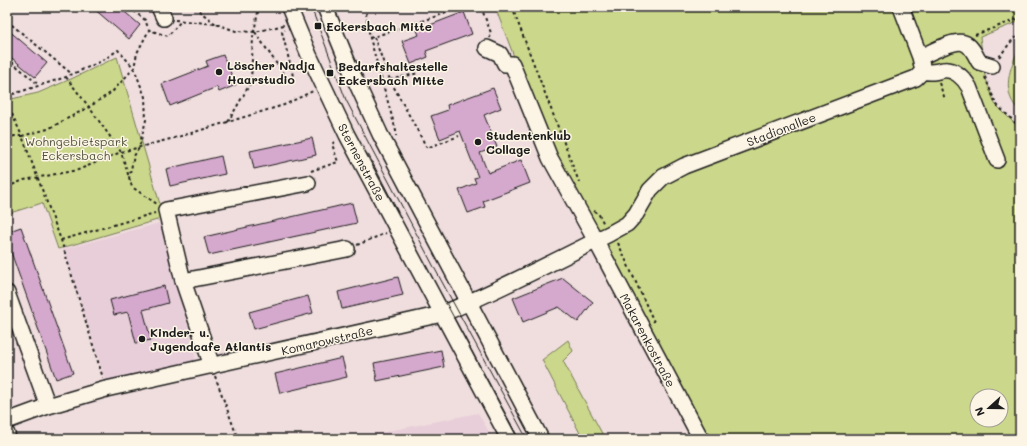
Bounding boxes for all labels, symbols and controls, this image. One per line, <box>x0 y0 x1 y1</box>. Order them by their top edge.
place label: Eckersbach Mitte <box>326 18 432 34</box>
marker: Eckersbach Mitte <box>313 21 323 31</box>
place label: Löscher Nadja Haarstudio <box>227 57 315 87</box>
place label: Bedarfshaltestelle Eckersbach Mitte <box>338 58 448 88</box>
marker: Löscher Nadja Haarstudio <box>214 67 224 77</box>
marker: Bedarfshaltestelle Eckersbach Mitte <box>325 68 335 78</box>
street label: Stadionallee <box>744 108 818 150</box>
street label: Sternenstraße <box>335 120 389 204</box>
place label: Studentenklub Collage <box>486 127 571 157</box>
park label: Wohngebietspark Eckersbach <box>25 133 127 163</box>
marker: Studentenklub Collage <box>473 137 483 147</box>
street label: Makarenkostraße <box>616 290 680 390</box>
street label: Komarowstraße <box>280 322 374 358</box>
place label: Kinder- u. Jugendcafe Atlantis <box>150 324 271 354</box>
marker: Kinder- u. Jugendcafe Atlantis <box>137 334 147 344</box>
north arrow <box>969 388 1009 428</box>
text: N <box>971 405 988 418</box>

